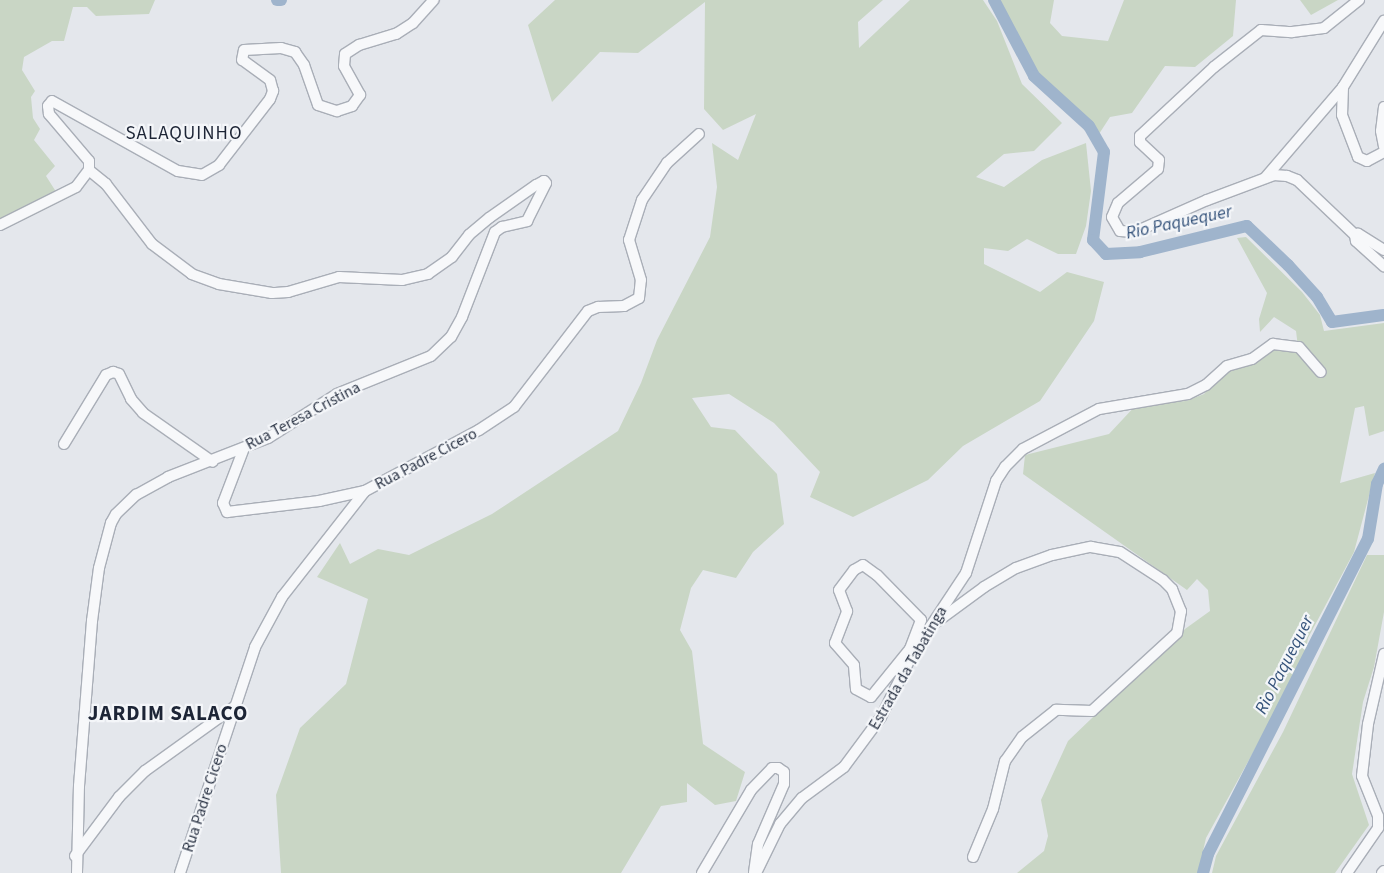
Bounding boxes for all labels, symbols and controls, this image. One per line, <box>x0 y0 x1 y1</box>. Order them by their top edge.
district label: SALAQUINHO <box>124 123 244 145</box>
water label: Rio Paquequer <box>1124 201 1234 245</box>
street label: Rua Teresa Cristina <box>242 378 364 454</box>
street label: Rua Padre Cicero <box>372 424 480 494</box>
street label: Estrada da Tabatinga <box>865 603 951 733</box>
water label: Rio Paquequer <box>1251 612 1319 718</box>
district label: JARDIM SALACO <box>86 700 250 726</box>
street label: Rua Padre Cicero <box>178 741 232 855</box>

